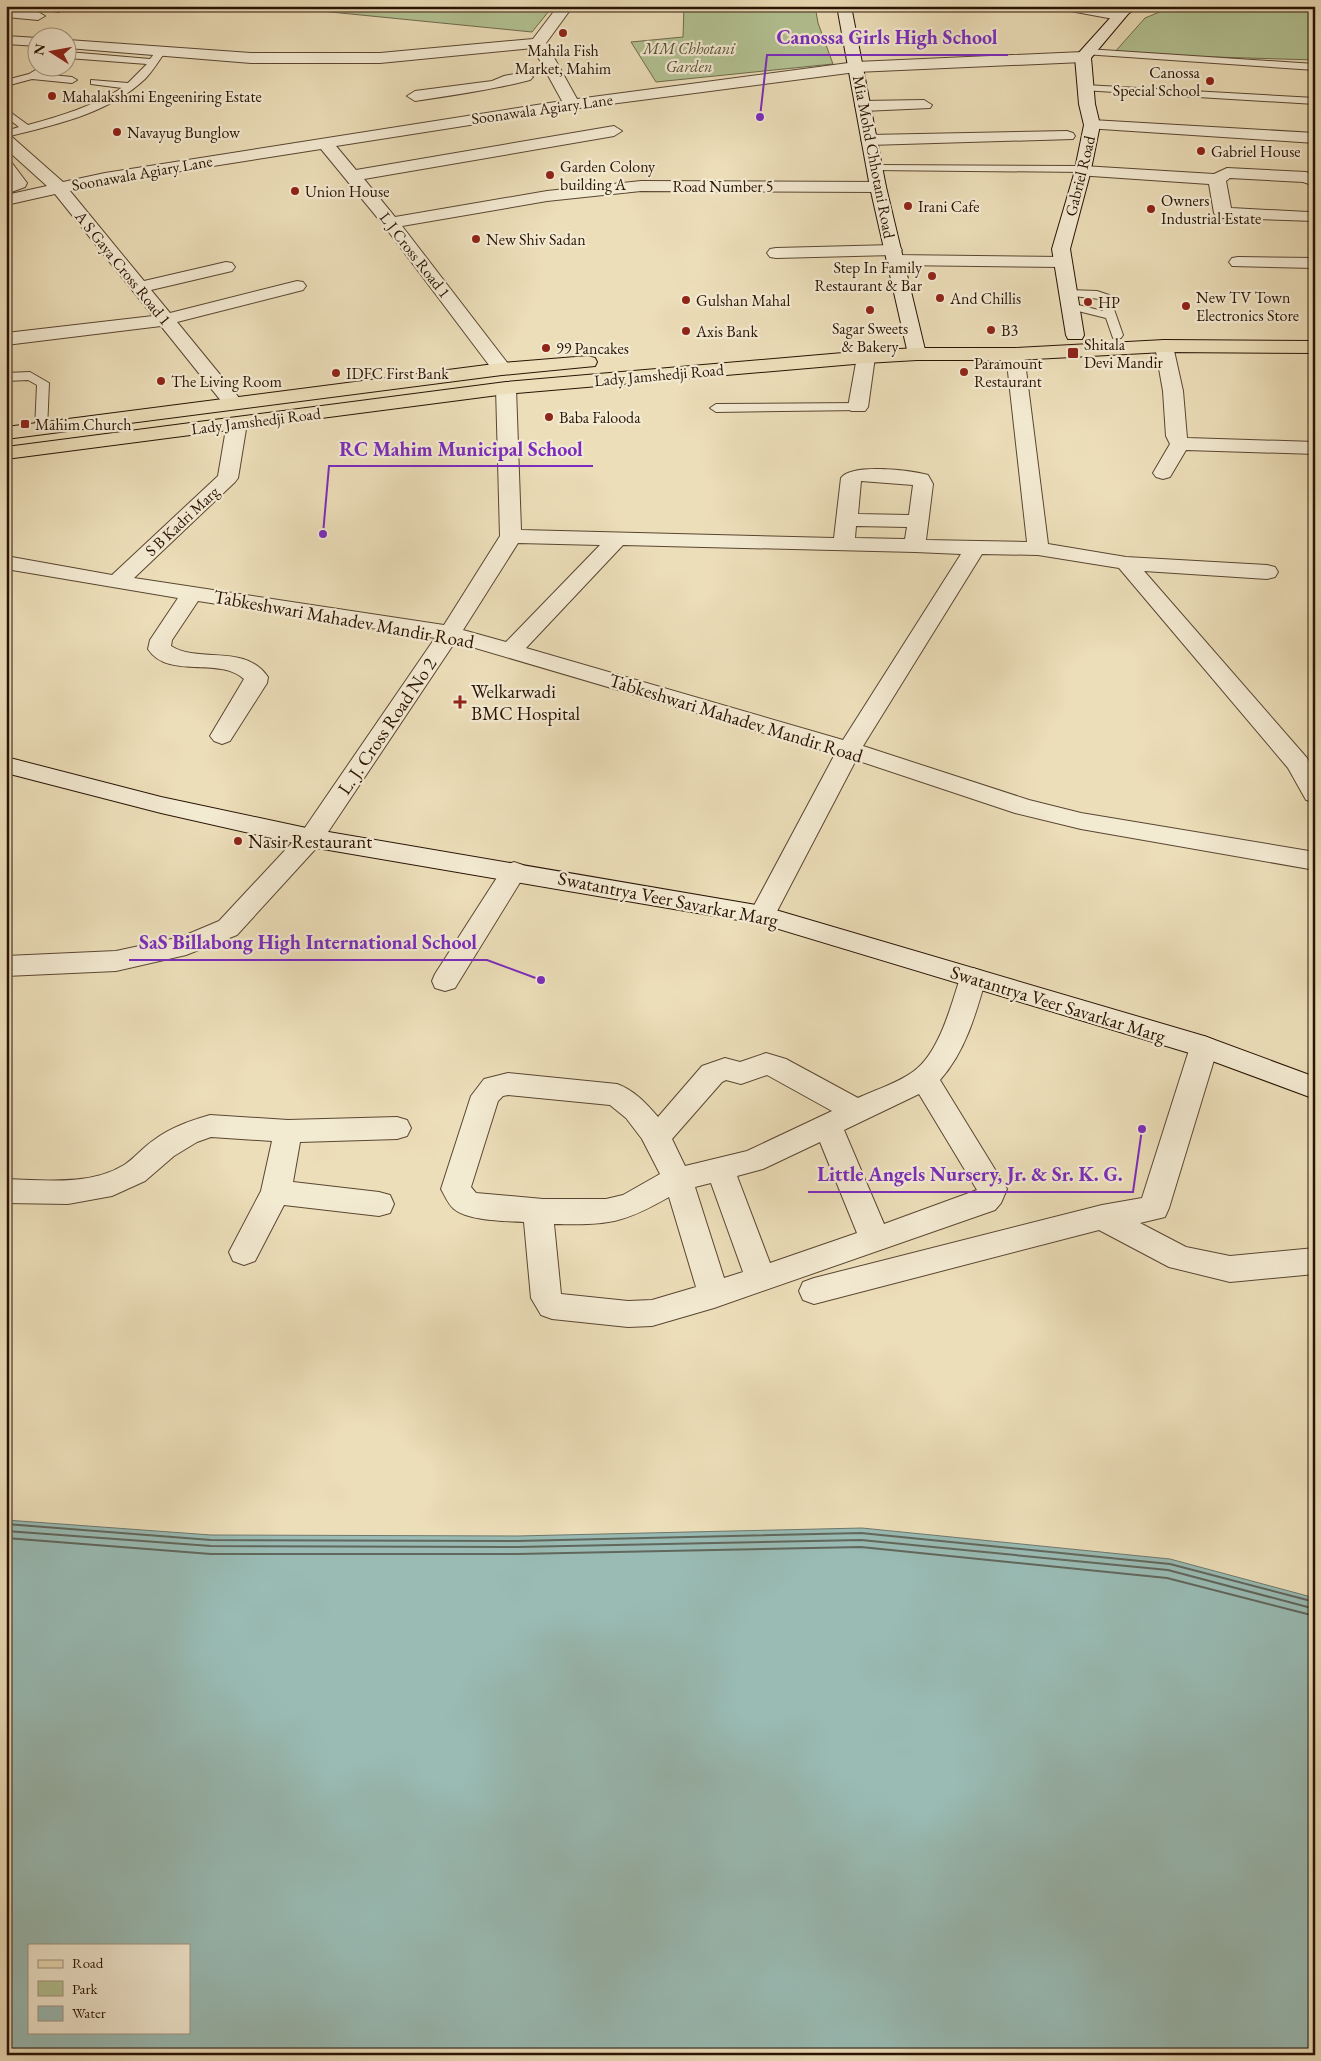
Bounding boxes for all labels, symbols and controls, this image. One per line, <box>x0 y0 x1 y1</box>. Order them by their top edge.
callout: Canossa Girls High School <box>767 20 1008 55</box>
text: Canossa Girls High School <box>777 24 998 50</box>
marker: Mahila Fish Market, Mahim <box>557 27 569 39</box>
north arrow <box>28 28 78 78</box>
park label: MM Chhotani Garden <box>642 38 736 77</box>
place label: Mahila Fish Market, Mahim <box>515 40 612 79</box>
text: N <box>29 42 49 57</box>
place label: Canossa Special School <box>1113 62 1201 101</box>
street label: Mia Mohd Chhotani Road <box>848 74 900 241</box>
marker: Canossa Special School <box>1204 75 1216 87</box>
place label: Mahalakshmi Engeeniring Estate <box>62 86 262 107</box>
street label: Soonawala Agiary Lane <box>470 89 614 129</box>
marker: Mahalakshmi Engeeniring Estate <box>46 90 58 102</box>
place label: Navayug Bunglow <box>127 122 241 143</box>
marker: Navayug Bunglow <box>111 126 123 138</box>
street label: Gabriel Road <box>1060 133 1100 218</box>
place label: Gabriel House <box>1211 141 1301 162</box>
marker: Gabriel House <box>1195 145 1207 157</box>
street label: Soonawala Agiary Lane <box>70 150 214 196</box>
place label: Garden Colony building A <box>560 156 656 195</box>
marker: Garden Colony building A <box>544 169 556 181</box>
street label: Road Number 5 <box>673 176 773 197</box>
place label: Union House <box>305 181 389 202</box>
marker: Union House <box>289 185 301 197</box>
place label: Owners Industrial Estate <box>1161 190 1261 229</box>
place label: Irani Cafe <box>918 196 979 217</box>
marker: Irani Cafe <box>902 200 914 212</box>
marker: Owners Industrial Estate <box>1145 203 1157 215</box>
street label: A S Gaya Cross Road 1 <box>70 206 176 330</box>
street label: L J Cross Road 1 <box>375 208 455 302</box>
place label: New Shiv Sadan <box>486 229 586 250</box>
marker: New Shiv Sadan <box>470 233 482 245</box>
place label: Step In Family Restaurant & Bar <box>815 257 923 296</box>
marker: Step In Family Restaurant & Bar <box>926 270 938 282</box>
place label: New TV Town Electronics Store <box>1196 287 1299 326</box>
place label: And Chillis <box>949 288 1021 309</box>
place label: Gulshan Mahal <box>696 290 790 311</box>
marker: And Chillis <box>934 292 946 304</box>
place label: HP <box>1098 292 1120 313</box>
marker: Gulshan Mahal <box>680 294 692 306</box>
marker: HP <box>1082 296 1094 308</box>
marker: New TV Town Electronics Store <box>1180 300 1192 312</box>
marker: Sagar Sweets & Bakery <box>864 304 876 316</box>
place label: Sagar Sweets & Bakery <box>832 318 908 357</box>
place label: B3 <box>1001 320 1018 341</box>
place label: Axis Bank <box>695 321 758 342</box>
marker: B3 <box>985 324 997 336</box>
marker: Axis Bank <box>680 325 692 337</box>
place label: Shitala Devi Mandir <box>1084 334 1163 373</box>
place label: 99 Pancakes <box>556 338 629 359</box>
marker: 99 Pancakes <box>540 342 552 354</box>
marker: Shitala Devi Mandir <box>1066 346 1080 360</box>
place label: Paramount Restaurant <box>974 353 1042 392</box>
street label: Lady Jamshedji Road <box>593 359 726 391</box>
place label: IDFC First Bank <box>346 363 449 384</box>
marker: Paramount Restaurant <box>958 366 970 378</box>
marker: IDFC First Bank <box>330 367 342 379</box>
place label: The Living Room <box>171 371 282 392</box>
marker: The Living Room <box>155 375 167 387</box>
street label: Lady Jamshedji Road <box>190 403 323 439</box>
place label: Baba Falooda <box>559 407 641 428</box>
marker: Baba Falooda <box>543 411 555 423</box>
place label: Mahim Church <box>35 414 131 435</box>
marker: Mahim Church <box>19 418 31 430</box>
callout: RC Mahim Municipal School <box>329 431 593 466</box>
text: RC Mahim Municipal School <box>339 436 583 462</box>
street label: S B Kadri Marg <box>141 481 224 561</box>
street label: Tabkeshwari Mahadev Mandir Road <box>212 584 477 654</box>
street label: L. J. Cross Road No 2 <box>332 653 442 799</box>
street label: Tabkeshwari Mahadev Mandir Road <box>606 667 866 769</box>
place label: Welkarwadi BMC Hospital <box>471 679 581 726</box>
marker: Welkarwadi BMC Hospital <box>453 695 467 709</box>
place label: Nasir Restaurant <box>248 829 372 854</box>
marker: Nasir Restaurant <box>232 835 244 847</box>
street label: Swatantrya Veer Savarkar Marg <box>556 865 781 933</box>
callout: SaS Billabong High International School <box>129 925 487 960</box>
text: SaS Billabong High International School <box>139 929 477 955</box>
street label: Swatantrya Veer Savarkar Marg <box>947 959 1169 1049</box>
callout: Little Angels Nursery, Jr. & Sr. K. G. <box>808 1157 1133 1192</box>
text: Little Angels Nursery, Jr. & Sr. K. G. <box>817 1161 1123 1187</box>
legend <box>28 1944 190 2034</box>
text: Road <box>72 1953 104 1972</box>
text: Park <box>72 1979 99 1998</box>
text: Water <box>72 2003 106 2022</box>

